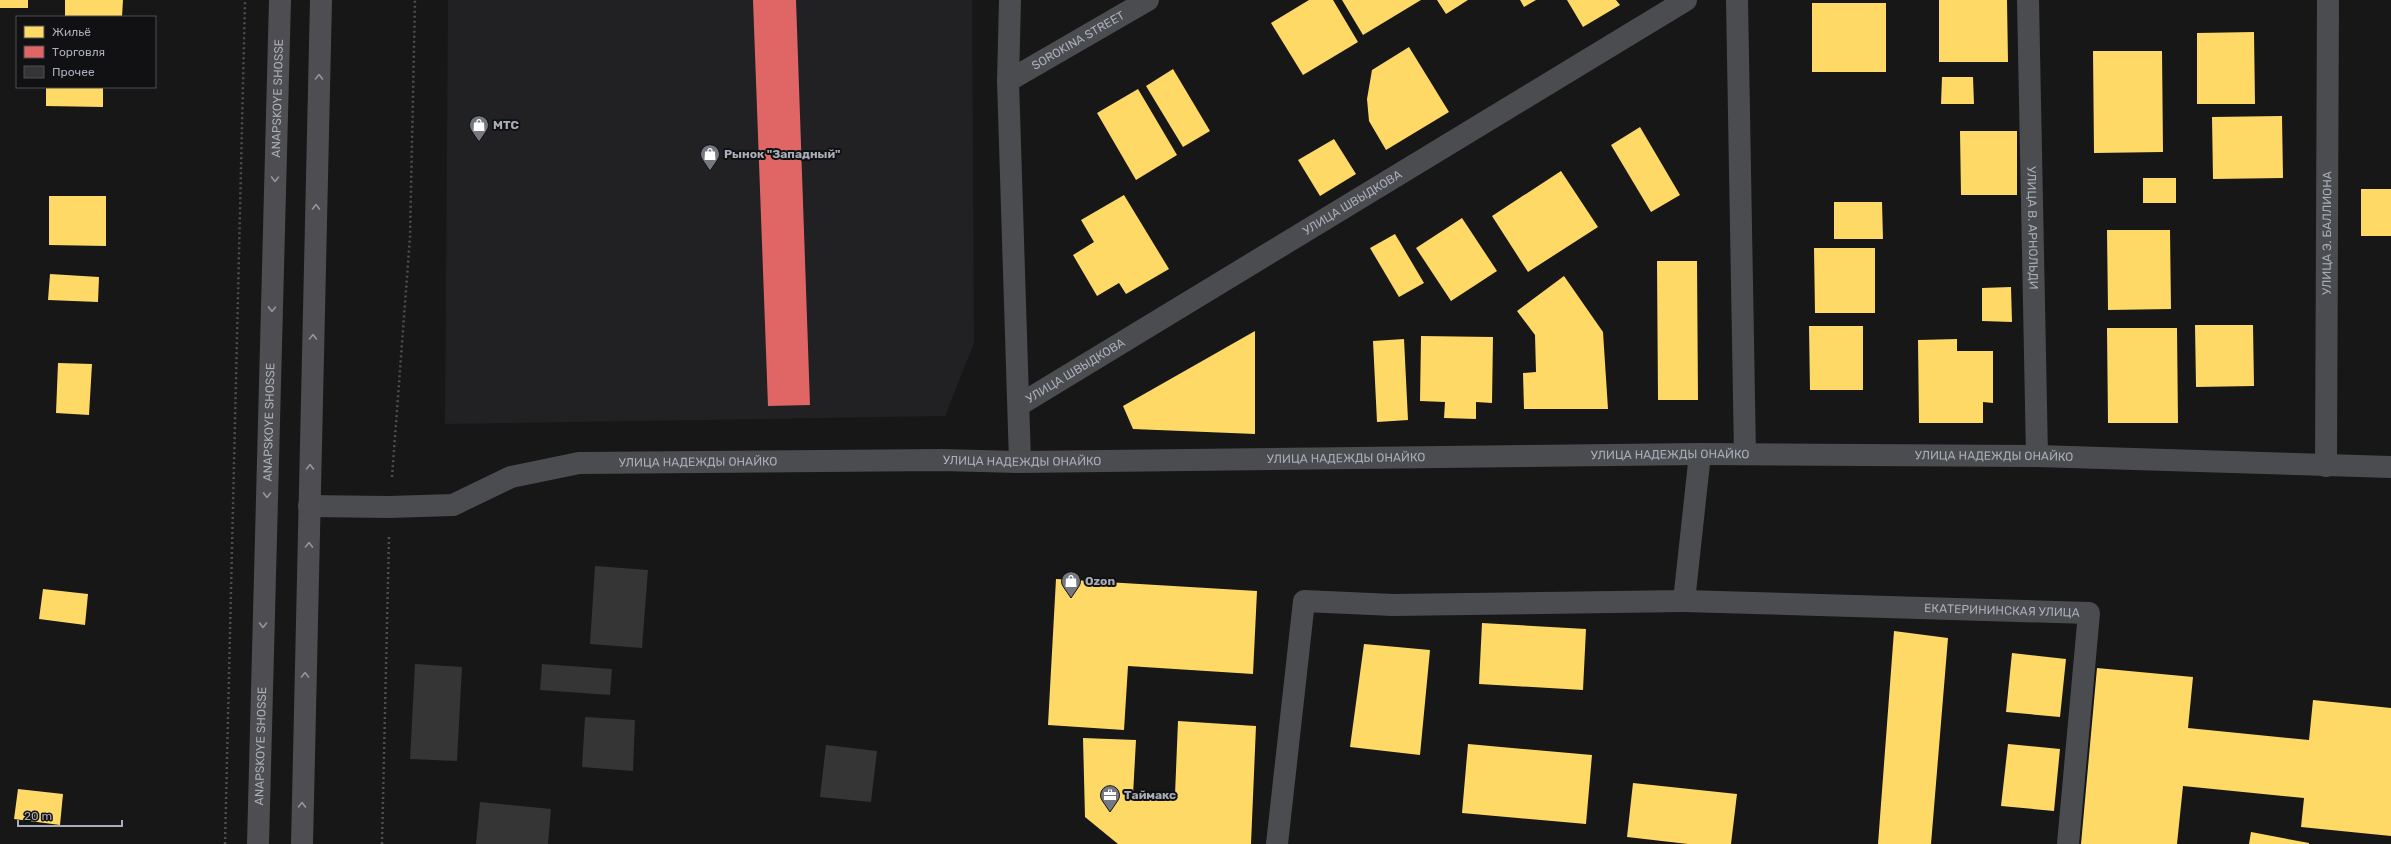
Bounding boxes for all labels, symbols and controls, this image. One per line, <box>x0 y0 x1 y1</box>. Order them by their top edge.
street label: SOROKINA STREET <box>1029 8 1127 73</box>
legend <box>16 16 156 88</box>
text: Жильё <box>52 25 91 39</box>
street label: ANAPSKOYE SHOSSE <box>269 39 286 158</box>
text: Торговля <box>52 45 105 59</box>
text: Прочее <box>52 65 95 79</box>
one-way arrow <box>315 74 323 80</box>
shop icon: МТС <box>468 114 490 142</box>
place label: МТС <box>493 118 519 132</box>
shop icon: Рынок "Западный" <box>699 143 721 171</box>
place label: Рынок "Западный" <box>724 147 840 161</box>
street label: УЛИЦА В. АРНОЛЬДИ <box>2024 166 2041 290</box>
street label: УЛИЦА ШВЫДКОВА <box>1300 167 1404 238</box>
street label: УЛИЦА Э. БАЛЛИОНА <box>2320 171 2334 295</box>
one-way arrow <box>271 176 279 182</box>
one-way arrow <box>312 204 320 210</box>
one-way arrow <box>268 306 276 312</box>
one-way arrow <box>309 334 317 340</box>
street label: УЛИЦА ШВЫДКОВА <box>1023 335 1127 406</box>
street label: ANAPSKOYE SHOSSE <box>260 363 278 482</box>
street label: УЛИЦА НАДЕЖДЫ ОНАЙКО <box>1591 447 1749 462</box>
street label: УЛИЦА НАДЕЖДЫ ОНАЙКО <box>1915 448 2074 464</box>
street label: УЛИЦА НАДЕЖДЫ ОНАЙКО <box>1267 450 1425 466</box>
street label: УЛИЦА НАДЕЖДЫ ОНАЙКО <box>943 453 1101 469</box>
street label: УЛИЦА НАДЕЖДЫ ОНАЙКО <box>619 454 777 470</box>
one-way arrow <box>306 464 314 470</box>
one-way arrow <box>263 492 271 498</box>
one-way arrow <box>304 542 313 548</box>
shop icon: Ozon <box>1060 570 1082 598</box>
place label: Ozon <box>1085 574 1115 588</box>
street label: ЕКАТЕРИНИНСКАЯ УЛИЦА <box>1924 601 2080 620</box>
one-way arrow <box>259 622 268 628</box>
one-way arrow <box>301 672 310 678</box>
street label: ANAPSKOYE SHOSSE <box>252 687 269 805</box>
office icon: Таймакс <box>1099 784 1121 812</box>
place label: Таймакс <box>1124 788 1176 802</box>
scale bar <box>18 802 122 828</box>
one-way arrow <box>298 802 307 808</box>
text: 20 m <box>24 809 52 823</box>

